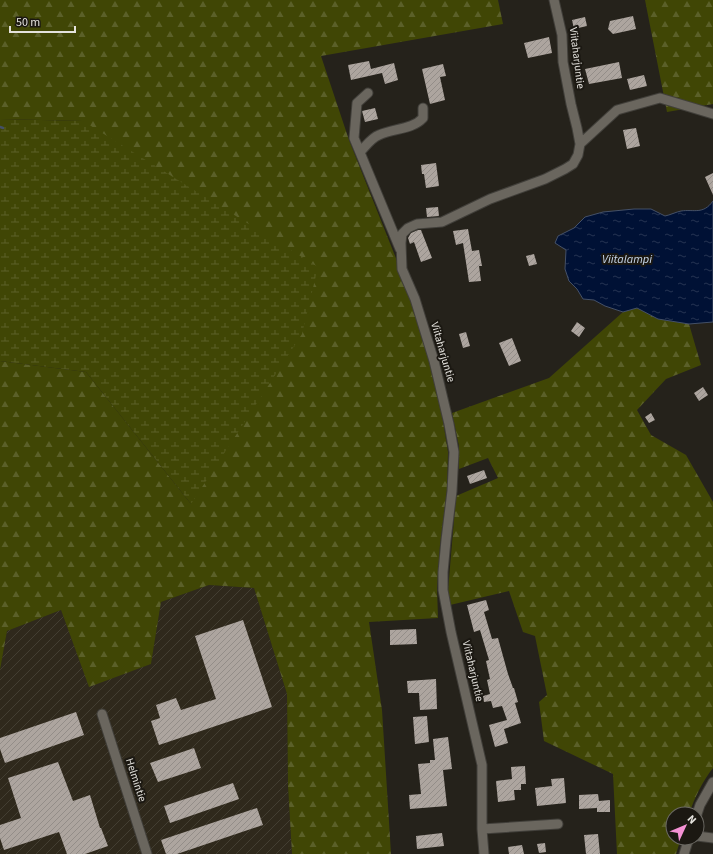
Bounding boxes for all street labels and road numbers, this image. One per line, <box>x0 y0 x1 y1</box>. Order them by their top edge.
street label: Viitaharjuntie <box>566 26 588 90</box>
street label: Viitaharjuntie <box>427 320 459 384</box>
street label: Viitaharjuntie <box>459 639 487 703</box>
street label: Helmintie <box>122 756 150 804</box>

